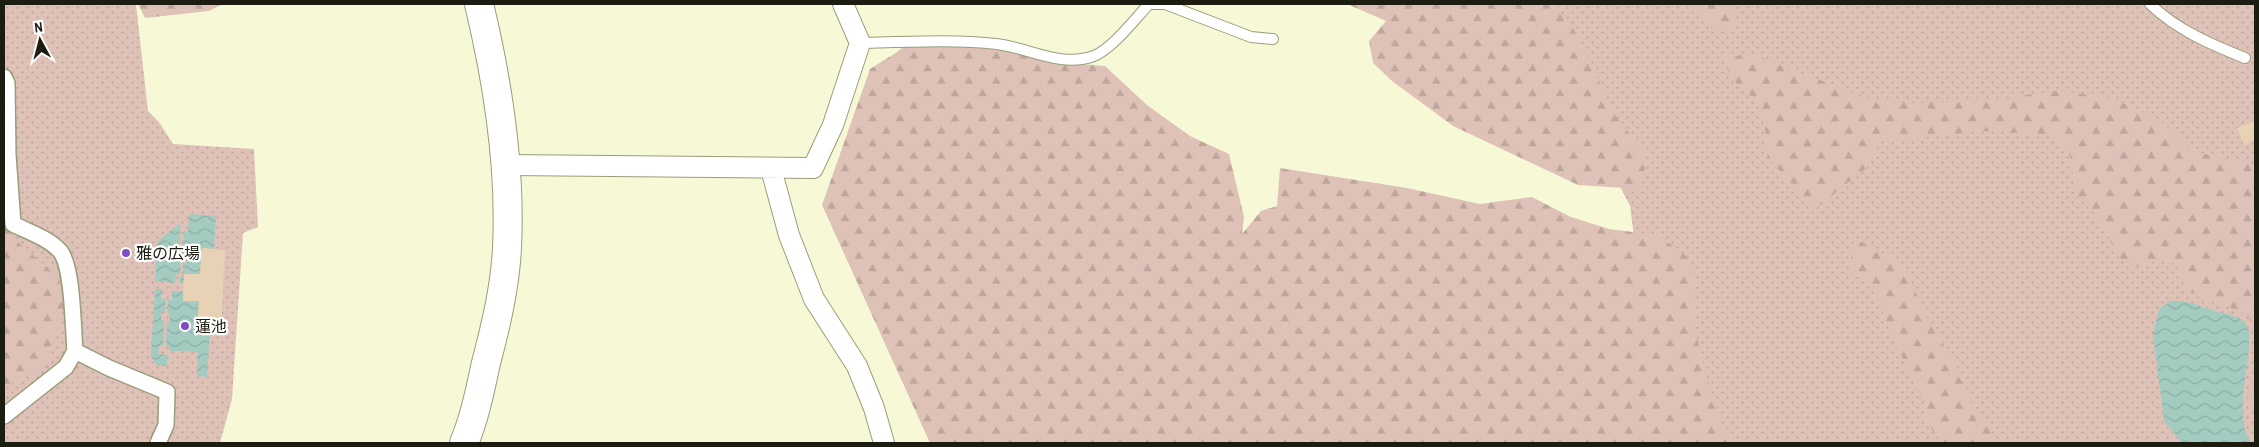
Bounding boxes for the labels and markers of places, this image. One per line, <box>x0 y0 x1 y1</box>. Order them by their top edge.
place label: 雅の広場 <box>136 242 200 264</box>
marker: 雅の広場 <box>120 247 132 259</box>
place label: 蓮池 <box>195 315 227 337</box>
marker: 蓮池 <box>179 320 191 332</box>

